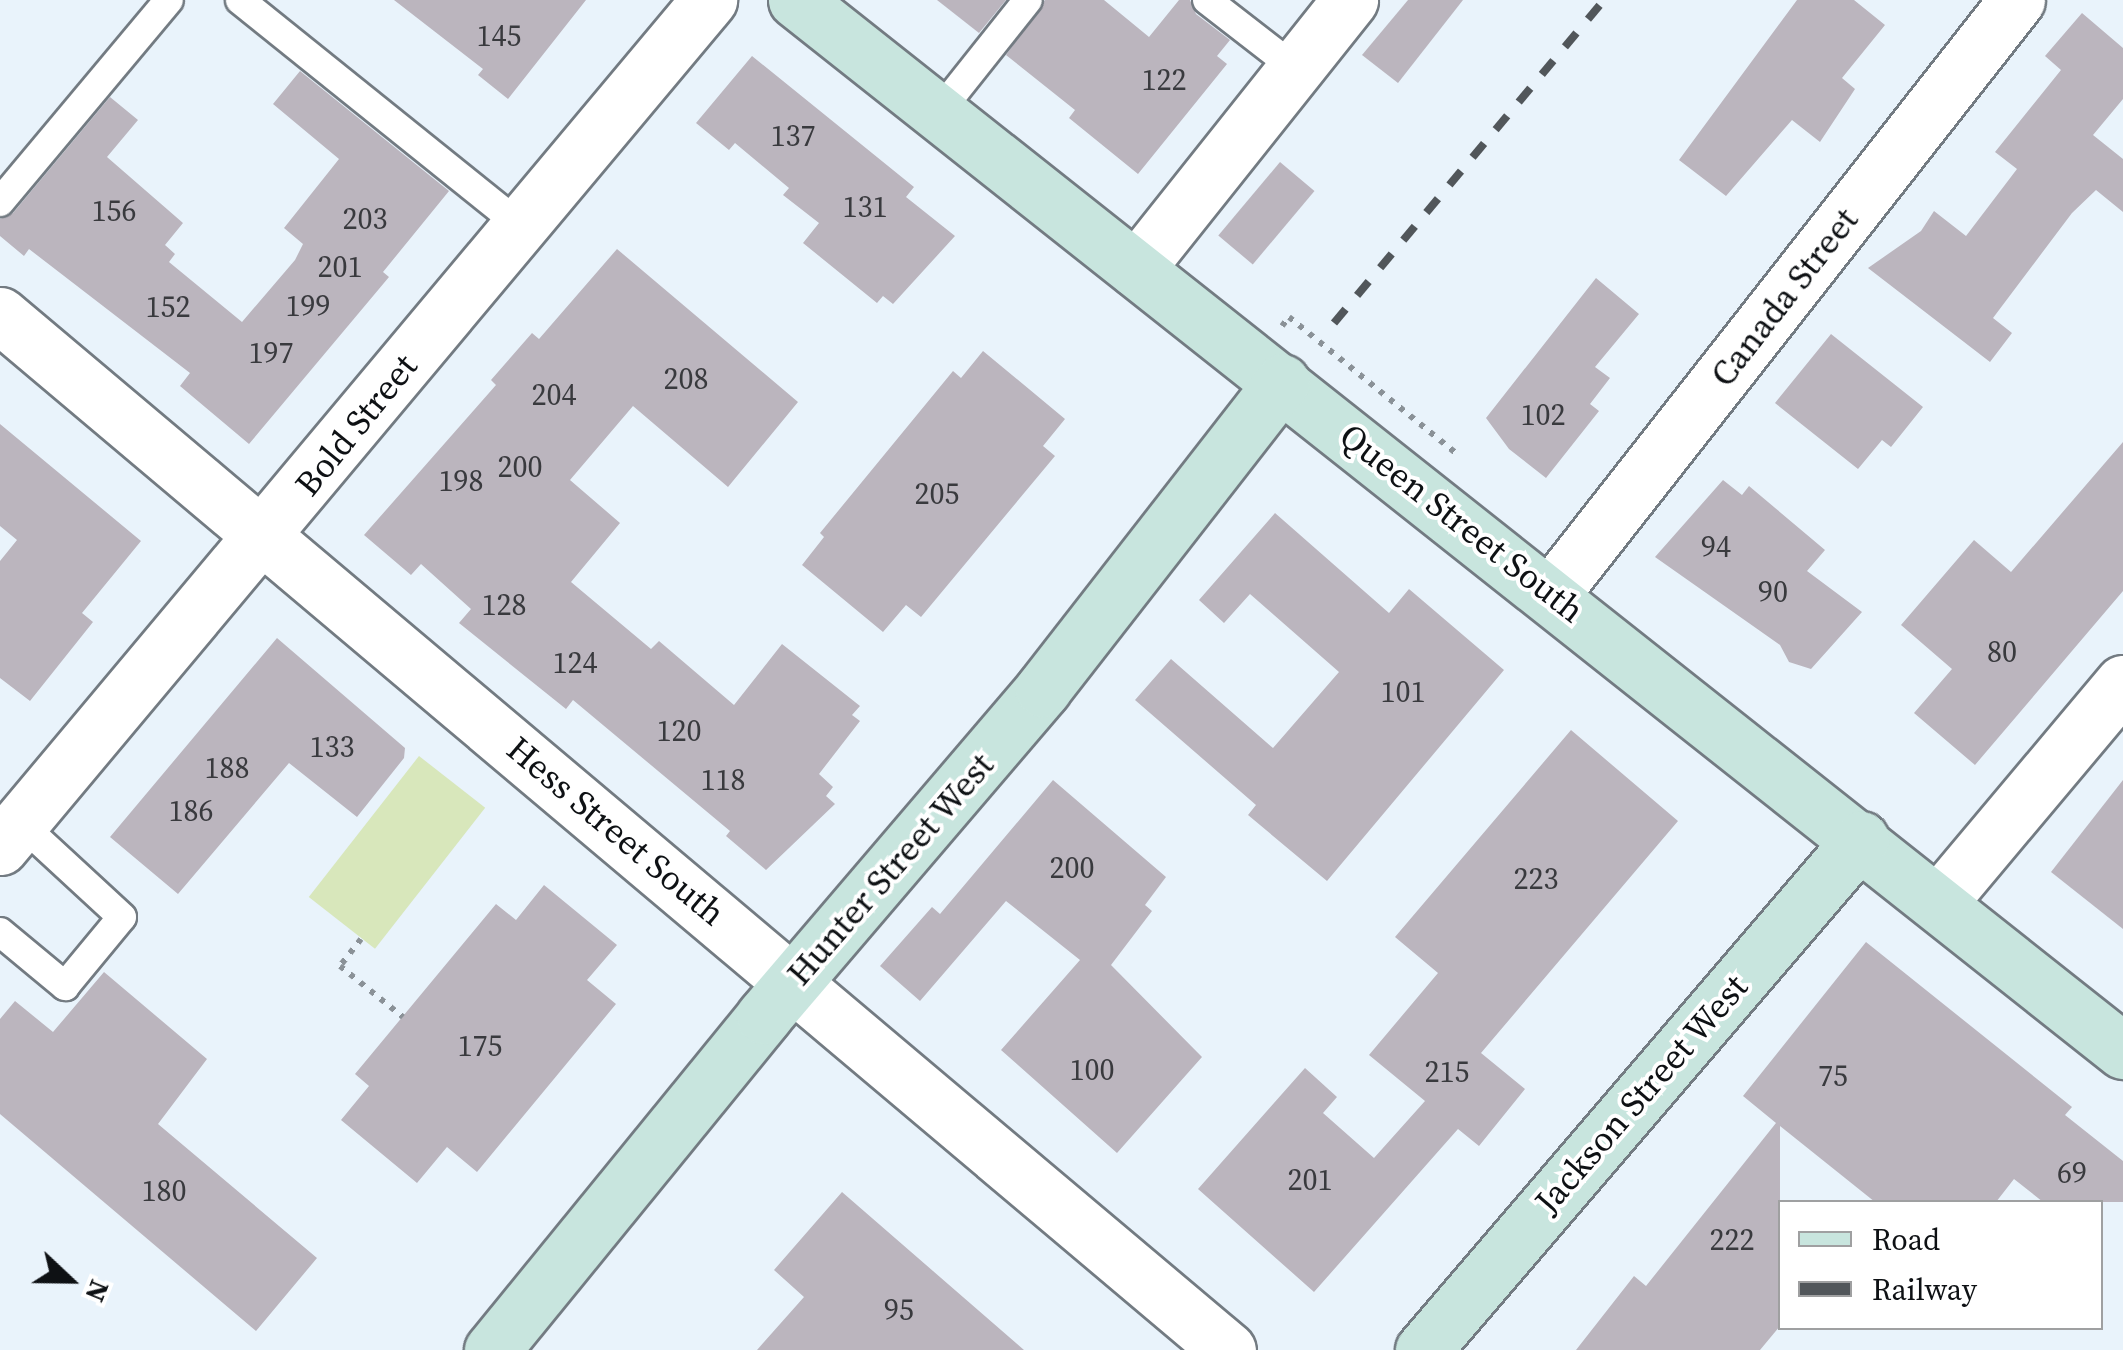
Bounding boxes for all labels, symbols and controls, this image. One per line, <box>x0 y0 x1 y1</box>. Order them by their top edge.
house number: 145 <box>477 18 521 54</box>
house number: 122 <box>1142 62 1186 98</box>
house number: 137 <box>771 118 815 154</box>
house number: 131 <box>843 189 887 225</box>
house number: 156 <box>92 193 136 229</box>
street label: Canada Street <box>1701 199 1867 395</box>
house number: 203 <box>343 201 387 237</box>
house number: 201 <box>318 249 362 285</box>
house number: 199 <box>286 288 330 324</box>
house number: 152 <box>146 289 190 325</box>
house number: 197 <box>249 335 293 371</box>
street label: Bold Street <box>286 346 426 504</box>
house number: 208 <box>664 361 708 397</box>
house number: 204 <box>532 377 576 413</box>
house number: 102 <box>1521 397 1565 433</box>
street label: Queen Street South <box>1332 415 1592 631</box>
house number: 200 <box>498 449 542 485</box>
house number: 198 <box>439 463 483 499</box>
house number: 205 <box>915 476 959 512</box>
house number: 94 <box>1701 529 1731 565</box>
house number: 90 <box>1758 574 1788 610</box>
house number: 128 <box>482 587 526 623</box>
house number: 80 <box>1987 634 2017 670</box>
house number: 124 <box>553 645 597 681</box>
house number: 101 <box>1381 674 1425 710</box>
house number: 120 <box>657 713 701 749</box>
street label: Hess Street South <box>499 728 733 934</box>
house number: 133 <box>310 729 354 765</box>
street label: Hunter Street West <box>777 744 1003 994</box>
house number: 188 <box>205 750 249 786</box>
house number: 118 <box>701 762 745 798</box>
house number: 186 <box>169 793 213 829</box>
house number: 200 <box>1050 850 1094 886</box>
house number: 223 <box>1514 861 1558 897</box>
street label: Jackson Street West <box>1526 966 1756 1222</box>
house number: 175 <box>458 1028 502 1064</box>
house number: 100 <box>1070 1052 1114 1088</box>
house number: 215 <box>1425 1054 1469 1090</box>
house number: 75 <box>1818 1058 1848 1094</box>
house number: 69 <box>2057 1155 2087 1191</box>
house number: 201 <box>1288 1162 1332 1198</box>
house number: 180 <box>142 1173 186 1209</box>
legend <box>1778 1200 2103 1330</box>
text: Road <box>1872 1219 1940 1260</box>
house number: 222 <box>1710 1222 1754 1258</box>
north arrow <box>20 1230 120 1330</box>
text: Railway <box>1872 1269 1977 1310</box>
text: N <box>76 1275 119 1308</box>
house number: 95 <box>884 1292 914 1328</box>

